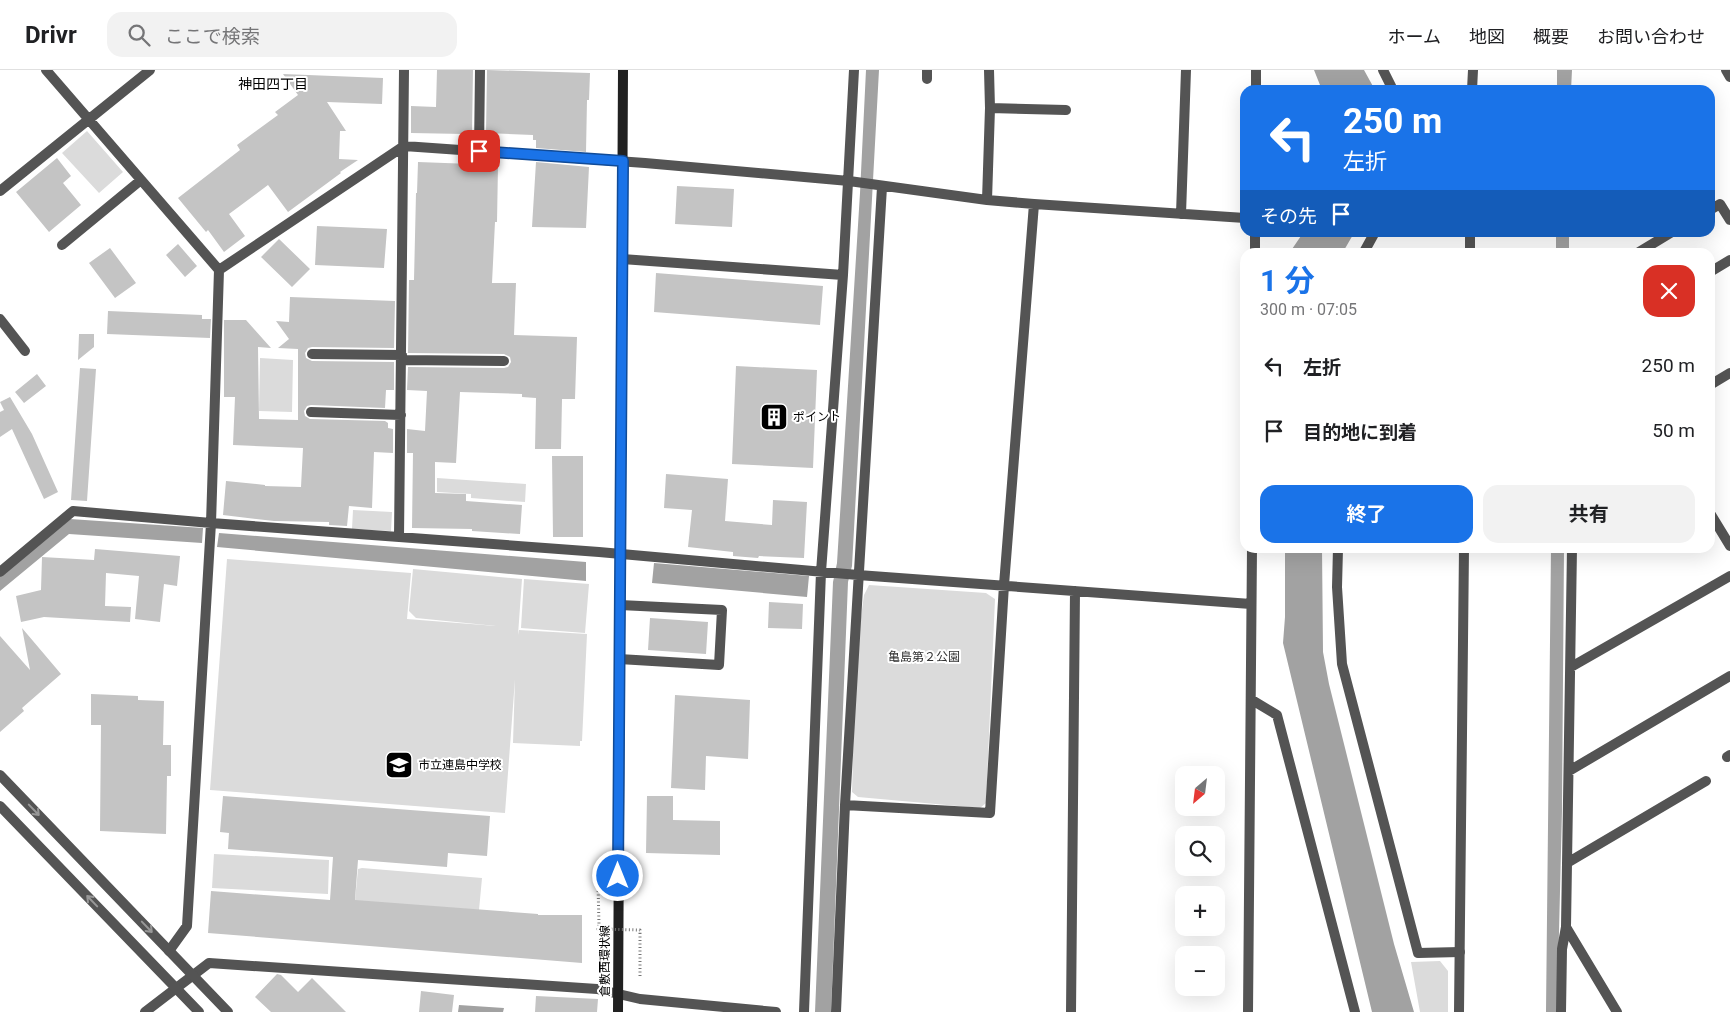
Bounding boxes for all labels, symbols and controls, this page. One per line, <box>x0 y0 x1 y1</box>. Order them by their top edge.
search box <box>107 12 457 57</box>
text: Drivr <box>25 21 77 49</box>
icon: search <box>125 21 153 49</box>
text: ここで検索 <box>165 25 260 48</box>
text: ホーム <box>1388 26 1441 47</box>
text: 地図 <box>1469 26 1505 47</box>
text: 概要 <box>1533 26 1569 47</box>
text: お問い合わせ <box>1597 26 1705 47</box>
district label: 神田四丁目 <box>238 76 308 92</box>
text: 250 m <box>1343 101 1442 142</box>
icon: left <box>1260 105 1325 170</box>
pin <box>458 130 500 172</box>
icon: arrive <box>465 137 493 165</box>
text: 左折 <box>1343 149 1387 174</box>
icon: arrive <box>1327 200 1355 228</box>
text: その先 <box>1260 205 1317 228</box>
text: 1 分 <box>1260 263 1315 298</box>
button: close <box>1643 265 1695 317</box>
text: 300 m · 07:05 <box>1260 300 1357 319</box>
icon: left <box>1260 352 1288 380</box>
text: 250 m <box>1642 354 1695 377</box>
text: 左折 <box>1303 356 1341 379</box>
building icon: ポイント <box>759 402 789 432</box>
place label: ポイント <box>793 410 841 424</box>
icon: arrive <box>1260 417 1288 445</box>
text: 50 m <box>1652 419 1695 442</box>
text: 目的地に到着 <box>1303 421 1417 444</box>
button: 終了 <box>1260 485 1473 543</box>
button: 共有 <box>1483 485 1695 543</box>
park label: 亀島第２公園 <box>888 650 960 664</box>
school or university icon: 市立連島中学校 <box>384 750 414 780</box>
place label: 市立連島中学校 <box>418 758 502 772</box>
north arrow <box>1175 766 1225 816</box>
map controls <box>1175 766 1225 996</box>
one-way arrow <box>28 804 40 817</box>
button: search <box>1175 826 1225 876</box>
position arrow <box>591 849 643 901</box>
button: + <box>1175 886 1225 936</box>
one-way arrow <box>86 895 98 908</box>
one-way arrow <box>141 921 153 934</box>
street label: 倉敷西環状線 <box>598 925 612 997</box>
button: − <box>1175 946 1225 996</box>

